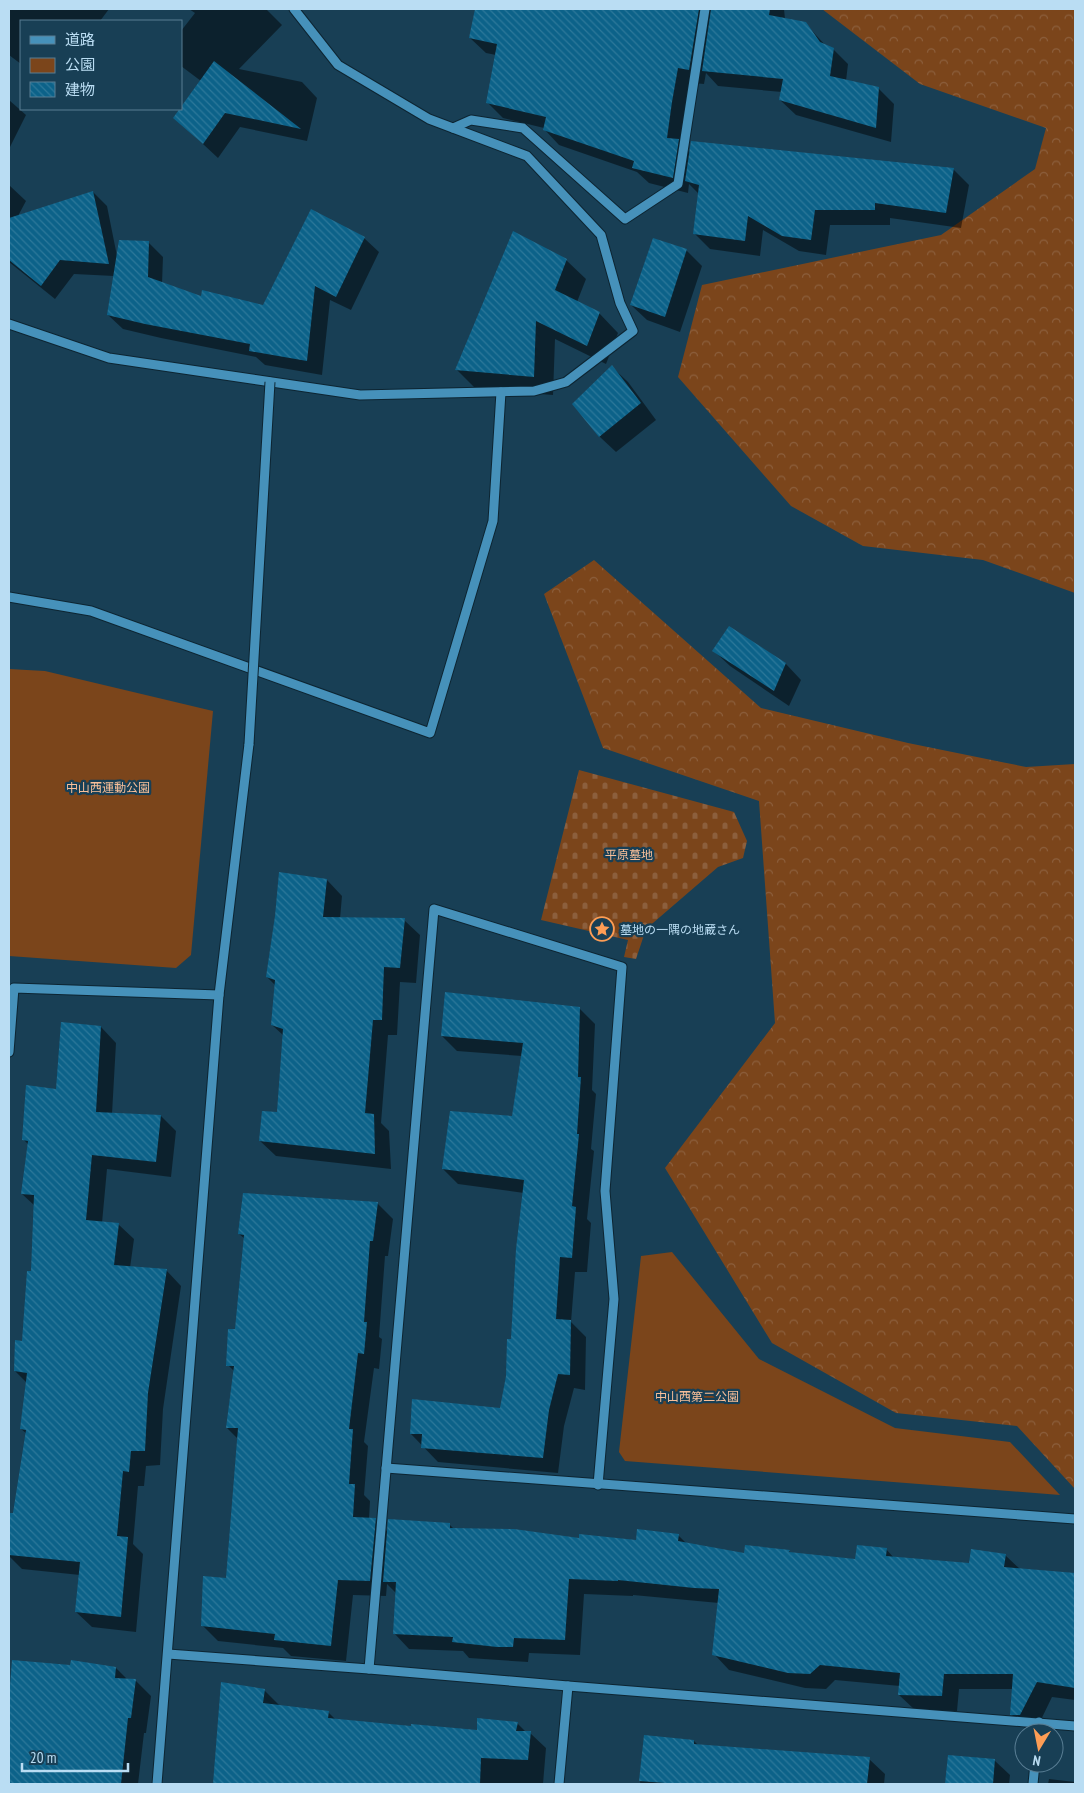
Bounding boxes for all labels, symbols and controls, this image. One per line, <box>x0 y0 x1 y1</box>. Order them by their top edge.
legend <box>20 20 182 110</box>
text: 道路 <box>65 30 95 49</box>
text: 公園 <box>65 55 95 74</box>
text: 建物 <box>65 80 95 99</box>
park label: 中山西運動公園 <box>66 780 150 795</box>
park label: 平原墓地 <box>605 847 653 862</box>
place icon: 墓地の一隅の地蔵さん <box>589 916 615 942</box>
place label: 墓地の一隅の地蔵さん <box>620 922 740 937</box>
park label: 中山西第二公園 <box>655 1389 739 1404</box>
north arrow <box>1014 1723 1064 1773</box>
scale bar <box>22 1740 129 1772</box>
text: 20 m <box>30 1748 56 1767</box>
text: N <box>1031 1751 1042 1770</box>

